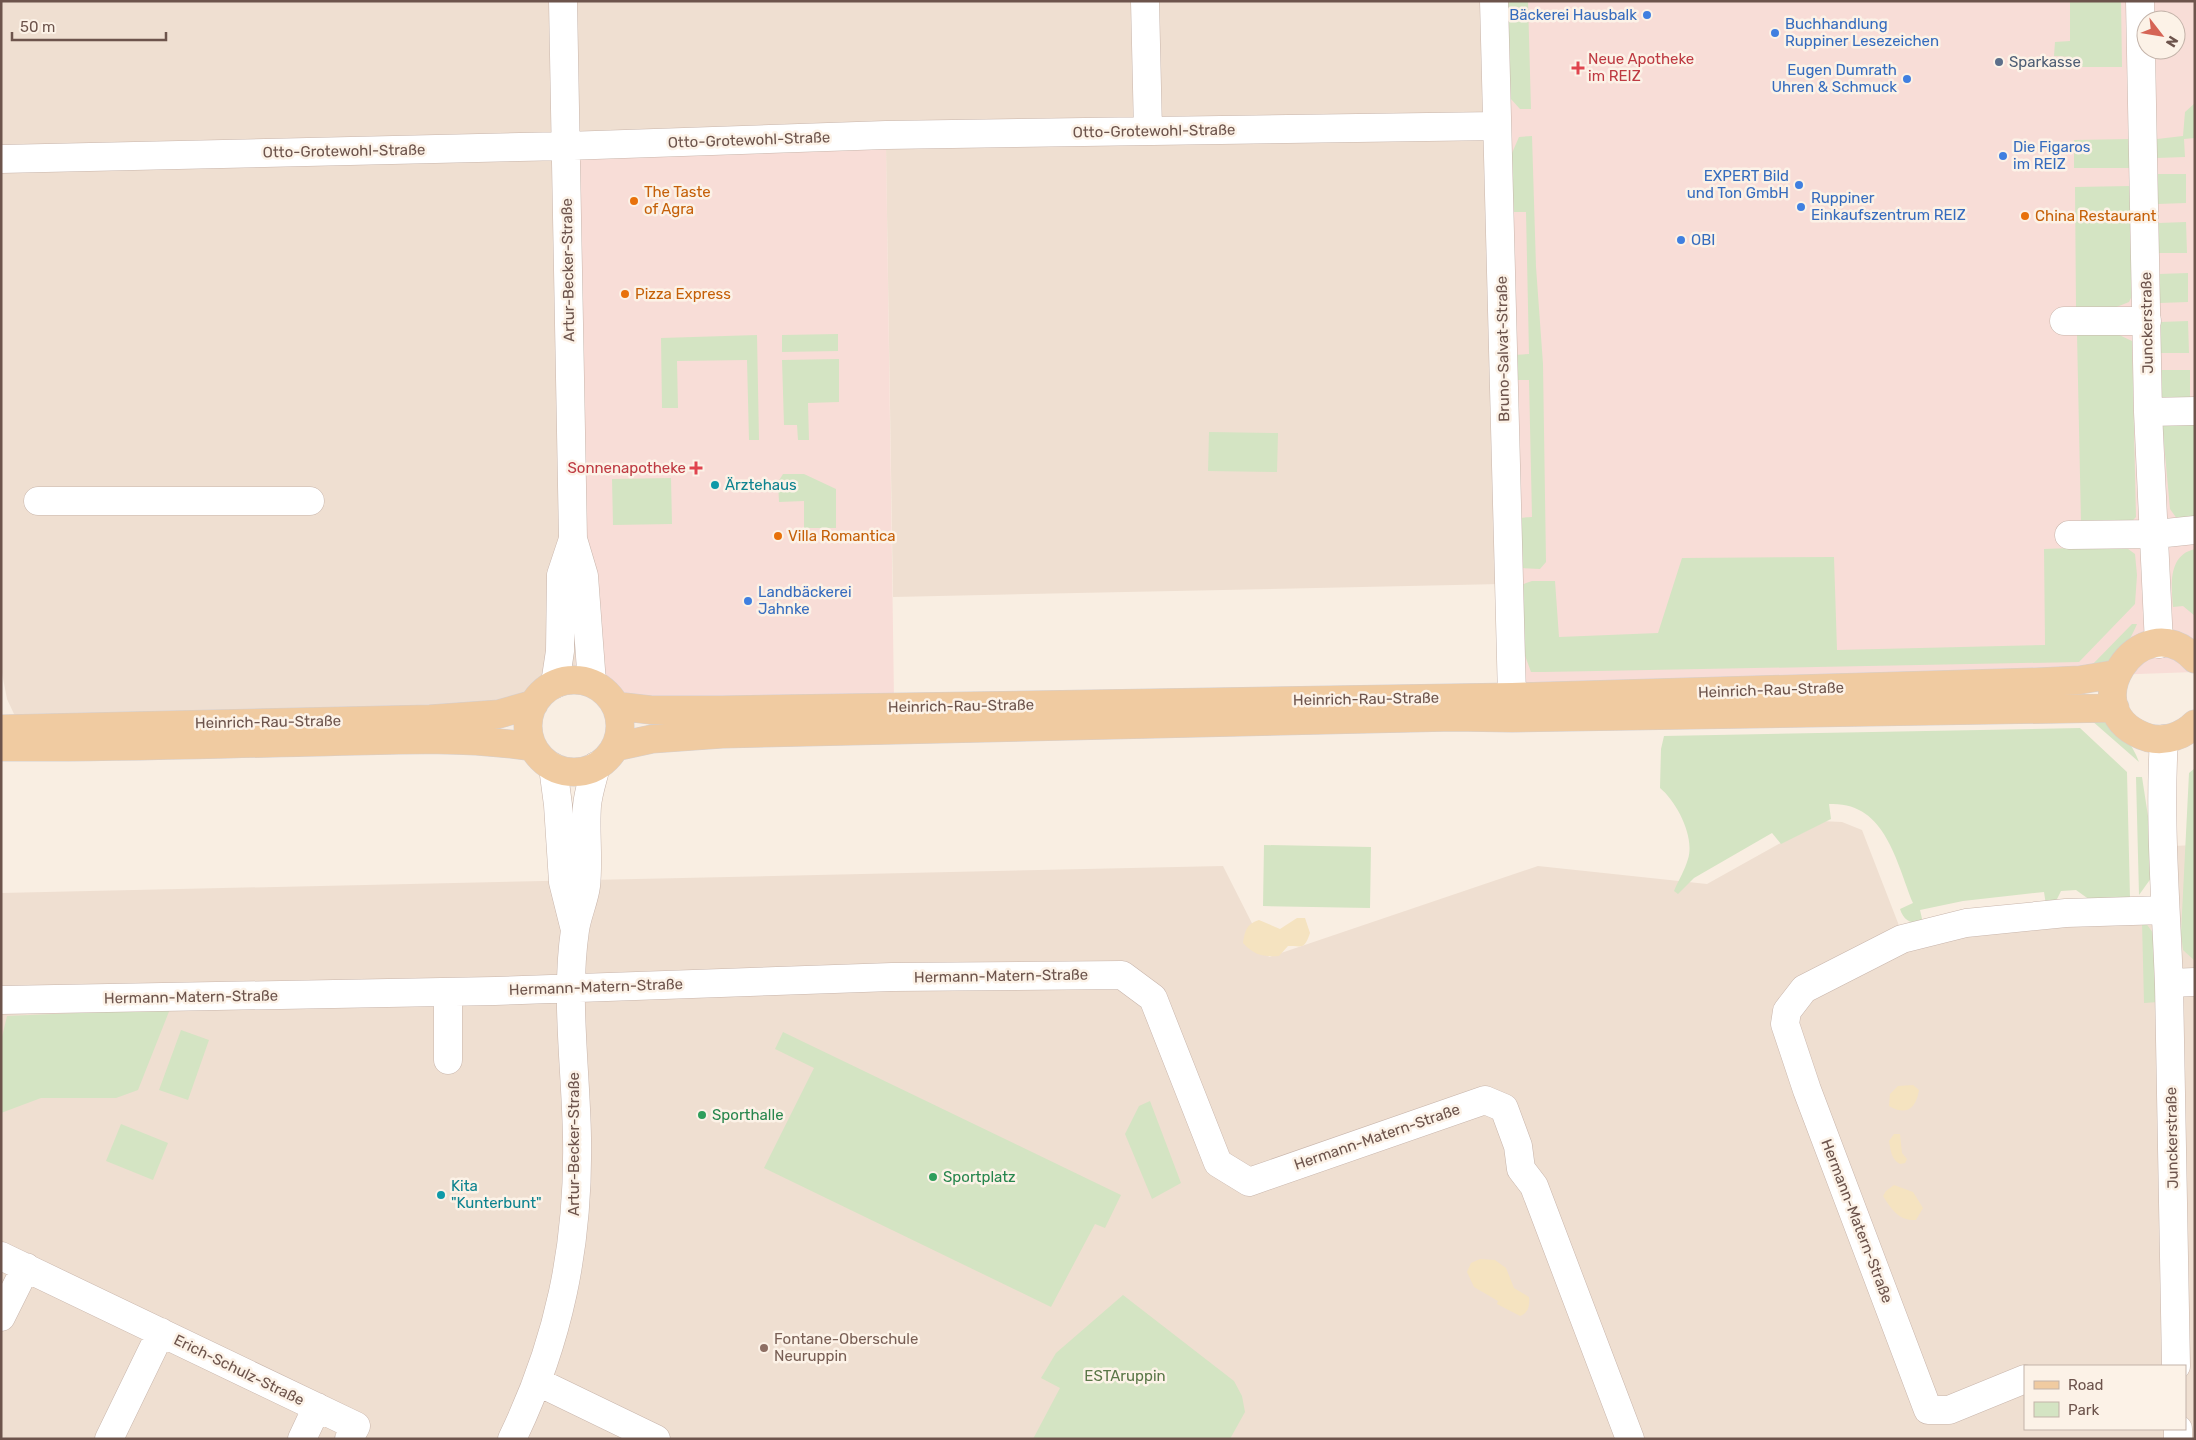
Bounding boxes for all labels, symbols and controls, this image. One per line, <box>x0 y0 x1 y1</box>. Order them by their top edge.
place label: Bäckerei Hausbalk <box>1509 6 1637 24</box>
marker: Bäckerei Hausbalk <box>1641 9 1653 21</box>
scale bar <box>12 10 166 42</box>
north arrow <box>2136 10 2186 60</box>
place label: Buchhandlung Ruppiner Lesezeichen <box>1785 15 1939 50</box>
text: 50 m <box>20 18 55 36</box>
marker: Buchhandlung Ruppiner Lesezeichen <box>1769 27 1781 39</box>
text: N <box>2162 33 2182 50</box>
place label: Neue Apotheke im REIZ <box>1588 50 1694 85</box>
place label: Sparkasse <box>2009 53 2081 71</box>
marker: Sparkasse <box>1993 56 2005 68</box>
place label: Eugen Dumrath Uhren & Schmuck <box>1771 61 1897 96</box>
marker: Neue Apotheke im REIZ <box>1572 62 1584 74</box>
marker: Eugen Dumrath Uhren & Schmuck <box>1901 73 1913 85</box>
street label: Otto-Grotewohl-Straße <box>1073 121 1235 141</box>
street label: Otto-Grotewohl-Straße <box>667 128 831 152</box>
place label: Die Figaros im REIZ <box>2013 138 2091 173</box>
street label: Otto-Grotewohl-Straße <box>263 141 425 161</box>
marker: Die Figaros im REIZ <box>1997 150 2009 162</box>
place label: EXPERT Bild und Ton GmbH <box>1687 167 1789 202</box>
marker: EXPERT Bild und Ton GmbH <box>1793 179 1805 191</box>
place label: The Taste of Agra <box>644 183 711 218</box>
place label: Ruppiner Einkaufszentrum REIZ <box>1811 189 1966 224</box>
marker: The Taste of Agra <box>628 195 640 207</box>
street label: Artur-Becker-Straße <box>558 198 578 342</box>
marker: Ruppiner Einkaufszentrum REIZ <box>1795 201 1807 213</box>
place label: China Restaurant <box>2035 207 2157 225</box>
marker: China Restaurant <box>2019 210 2031 222</box>
place label: OBI <box>1691 231 1715 249</box>
marker: OBI <box>1675 234 1687 246</box>
street label: Junckerstraße <box>2137 272 2157 374</box>
street label: Bruno-Salvat-Straße <box>1493 276 1513 422</box>
place label: Pizza Express <box>635 285 731 303</box>
marker: Pizza Express <box>619 288 631 300</box>
place label: Sonnenapotheke <box>567 459 686 477</box>
marker: Sonnenapotheke <box>690 462 702 474</box>
place label: Ärztehaus <box>725 476 797 494</box>
marker: Ärztehaus <box>709 479 721 491</box>
place label: Villa Romantica <box>788 527 896 545</box>
marker: Villa Romantica <box>772 530 784 542</box>
place label: Landbäckerei Jahnke <box>758 583 852 618</box>
marker: Landbäckerei Jahnke <box>742 595 754 607</box>
street label: Heinrich-Rau-Straße <box>1698 678 1844 702</box>
street label: Heinrich-Rau-Straße <box>1293 689 1439 709</box>
street label: Heinrich-Rau-Straße <box>888 696 1034 716</box>
street label: Heinrich-Rau-Straße <box>195 712 341 732</box>
street label: Hermann-Matern-Straße <box>914 965 1088 987</box>
street label: Hermann-Matern-Straße <box>509 975 683 999</box>
street label: Hermann-Matern-Straße <box>104 986 278 1008</box>
street label: Artur-Becker-Straße <box>565 1072 583 1216</box>
street label: Junckerstraße <box>2162 1087 2182 1189</box>
street label: Hermann-Matern-Straße <box>1292 1100 1462 1174</box>
place label: Sporthalle <box>712 1106 784 1124</box>
marker: Sporthalle <box>696 1109 708 1121</box>
street label: Hermann-Matern-Straße <box>1817 1136 1897 1306</box>
place label: Sportplatz <box>943 1168 1016 1186</box>
marker: Sportplatz <box>927 1171 939 1183</box>
place label: Kita "Kunterbunt" <box>451 1177 542 1212</box>
marker: Kita "Kunterbunt" <box>435 1189 447 1201</box>
place label: Fontane-Oberschule Neuruppin <box>774 1330 918 1365</box>
street label: Erich-Schulz-Straße <box>171 1331 307 1409</box>
marker: Fontane-Oberschule Neuruppin <box>758 1342 770 1354</box>
legend <box>2024 1365 2186 1430</box>
park label: ESTAruppin <box>1084 1367 1166 1385</box>
text: Road <box>2068 1376 2104 1394</box>
text: Park <box>2068 1401 2099 1419</box>

